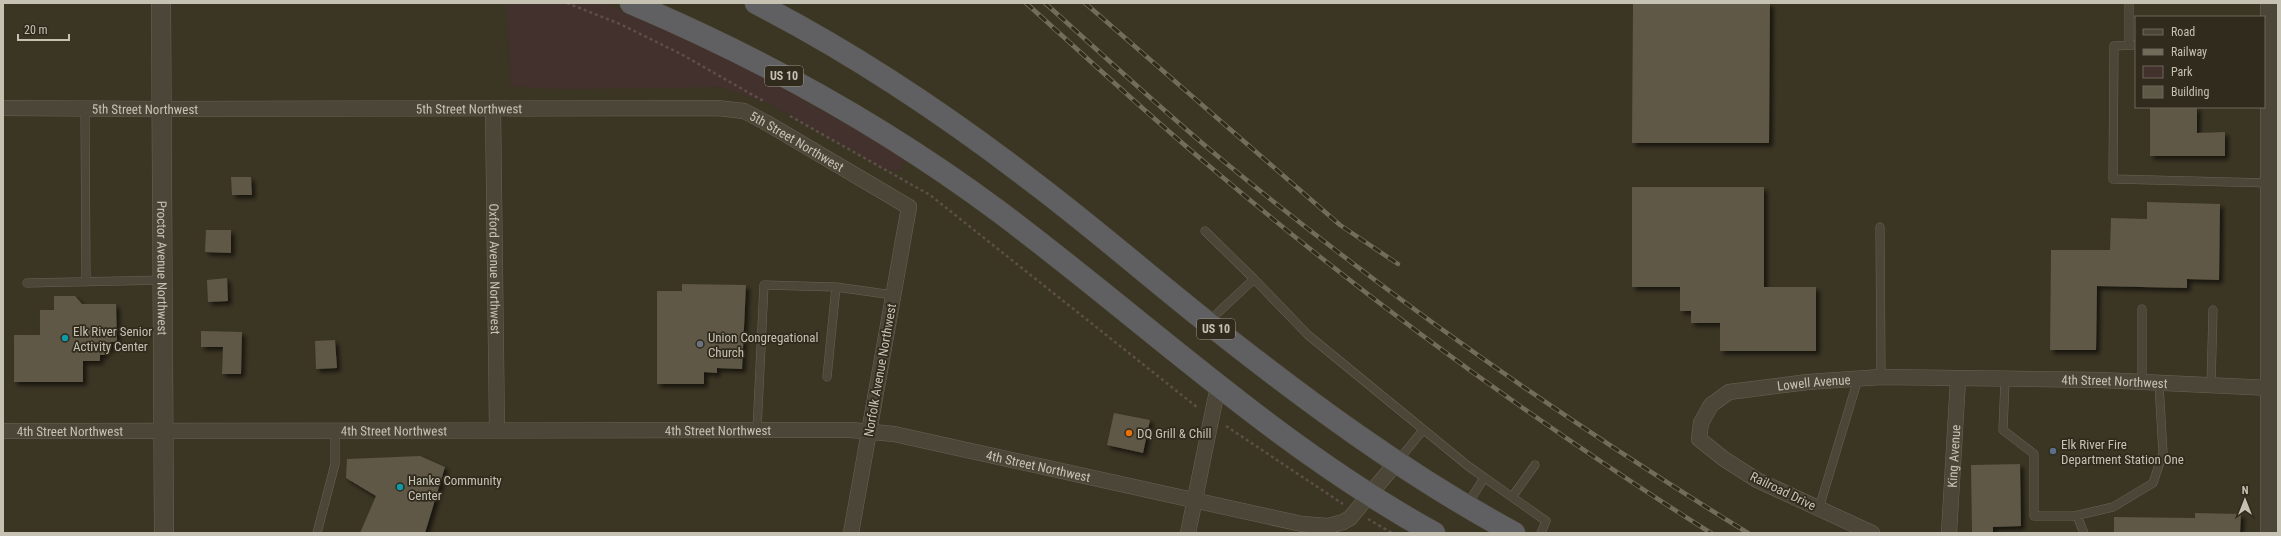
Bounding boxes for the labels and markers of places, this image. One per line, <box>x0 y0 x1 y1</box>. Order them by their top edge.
place label: Elk River Senior Activity Center <box>73 324 152 354</box>
place label: Union Congregational Church <box>708 330 818 360</box>
marker: Elk River Senior Activity Center <box>60 333 70 343</box>
marker: Union Congregational Church <box>695 339 705 349</box>
place label: DQ Grill & Chill <box>1137 426 1211 441</box>
marker: DQ Grill & Chill <box>1124 428 1134 438</box>
place label: Elk River Fire Department Station One <box>2061 437 2184 467</box>
marker: Elk River Fire Department Station One <box>2048 446 2058 456</box>
place label: Hanke Community Center <box>408 473 502 503</box>
marker: Hanke Community Center <box>395 482 405 492</box>

